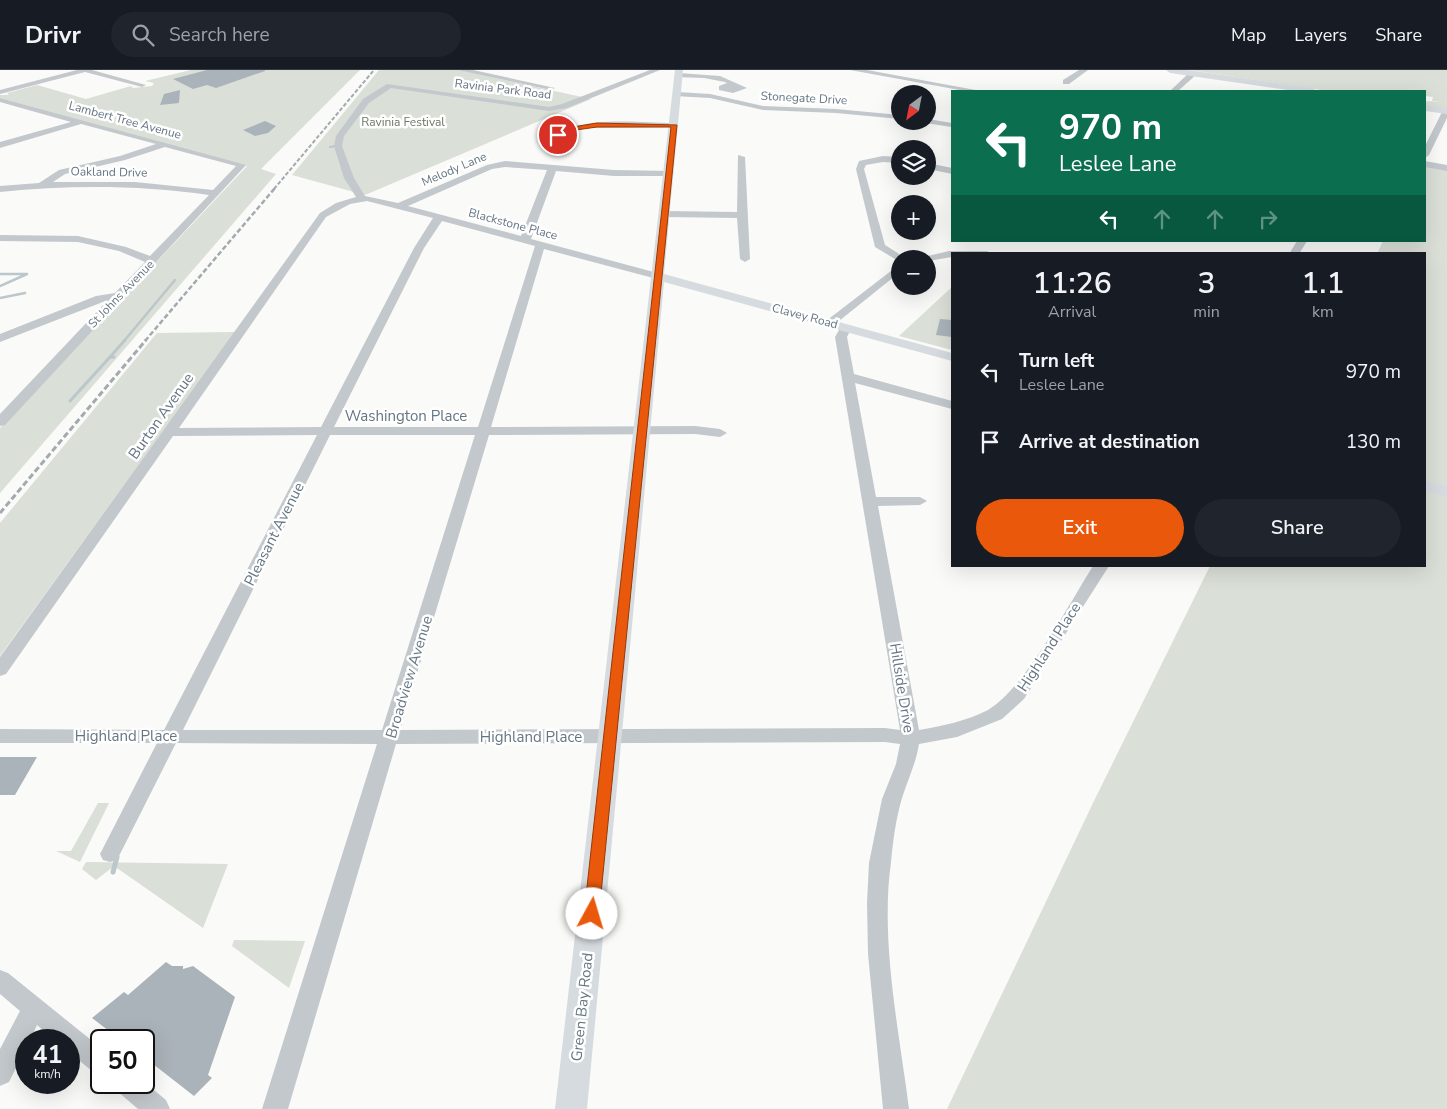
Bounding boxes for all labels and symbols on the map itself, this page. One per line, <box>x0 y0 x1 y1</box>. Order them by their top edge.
street label: Ravinia Park Road <box>454 75 552 103</box>
north arrow <box>891 85 936 130</box>
street label: Stonegate Drive <box>760 88 848 108</box>
street label: Lambert Tree Avenue <box>67 97 183 143</box>
park label: Ravinia Festival <box>361 114 445 130</box>
pin <box>537 114 579 156</box>
street label: Melody Lane <box>419 148 489 190</box>
street label: Oakland Drive <box>70 163 148 181</box>
street label: Blackstone Place <box>467 204 559 244</box>
street label: St Johns Avenue <box>84 257 158 331</box>
street label: Clavey Road <box>770 300 840 332</box>
street label: Burton Avenue <box>124 369 198 463</box>
street label: Washington Place <box>345 406 467 426</box>
street label: Pleasant Avenue <box>239 479 309 589</box>
street label: Highland Place <box>1013 599 1085 695</box>
street label: Broadview Avenue <box>381 613 437 741</box>
street label: Hillside Drive <box>885 642 919 734</box>
street label: Highland Place <box>75 726 177 746</box>
street label: Highland Place <box>480 727 582 747</box>
position arrow <box>565 887 617 939</box>
street label: Green Bay Road <box>566 952 598 1062</box>
speed limit sign: 50 <box>90 1029 155 1094</box>

